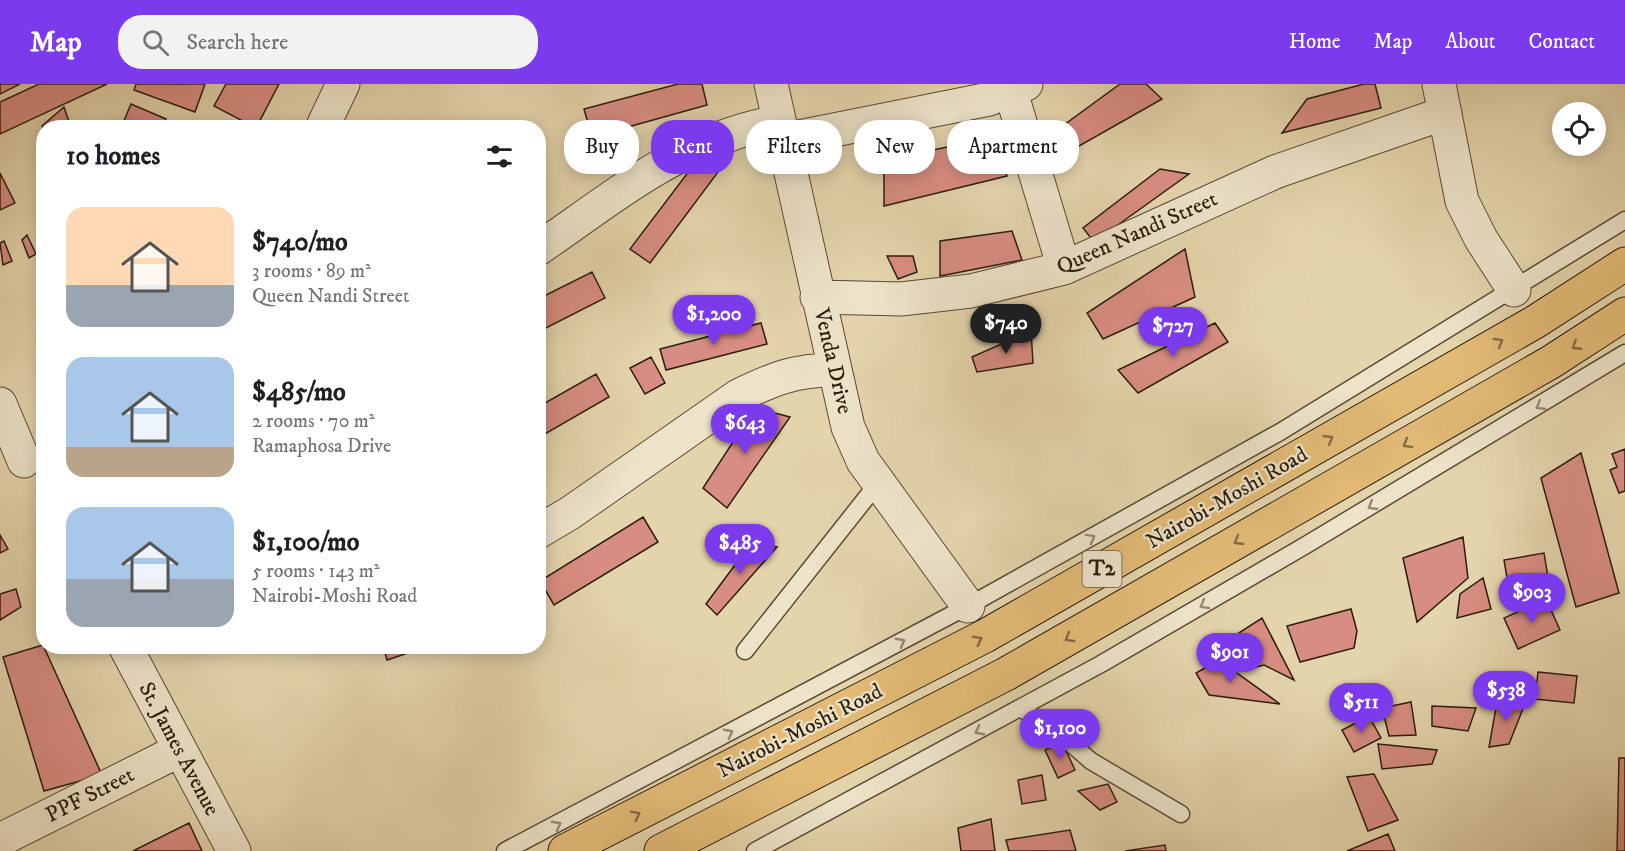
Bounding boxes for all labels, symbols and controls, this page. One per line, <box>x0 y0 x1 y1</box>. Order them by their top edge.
search box <box>118 15 538 69</box>
text: Map <box>30 25 82 60</box>
icon: search <box>139 26 172 59</box>
text: Search here <box>187 29 288 56</box>
text: Home <box>1289 29 1341 55</box>
text: Map <box>1374 29 1412 55</box>
text: About <box>1445 29 1496 55</box>
text: Contact <box>1529 29 1595 55</box>
map controls <box>1552 102 1606 156</box>
button: locate <box>1552 102 1606 156</box>
chip: Buy <box>564 120 639 174</box>
chip: Rent <box>651 120 734 174</box>
chip: Filters <box>746 120 842 174</box>
chip: New <box>854 120 935 174</box>
chip: Apartment <box>947 120 1079 174</box>
text: 10 homes <box>66 140 160 173</box>
icon: filters <box>483 140 516 173</box>
street label: Queen Nandi Street <box>1052 185 1222 281</box>
text: $740/mo <box>252 226 348 259</box>
icon: home <box>114 231 186 303</box>
text: 3 rooms · 89 m² <box>252 259 371 284</box>
text: Queen Nandi Street <box>252 284 409 309</box>
pin: $1,200 <box>665 295 763 346</box>
text: $1,200 <box>687 302 742 327</box>
pin: $740 <box>970 304 1042 355</box>
street label: Venda Drive <box>808 305 858 416</box>
pin: $727 <box>1137 307 1209 358</box>
text: $740 <box>984 311 1028 336</box>
text: $727 <box>1152 314 1194 339</box>
one-way arrow <box>1493 338 1503 350</box>
one-way arrow <box>1572 339 1583 350</box>
text: $485/mo <box>252 376 346 409</box>
icon: home <box>114 381 186 453</box>
one-way arrow <box>1536 399 1546 411</box>
pin: $643 <box>709 404 781 455</box>
text: 2 rooms · 70 m² <box>252 409 375 434</box>
text: $643 <box>725 411 765 436</box>
text: Ramaphosa Drive <box>252 434 391 459</box>
one-way arrow <box>1323 435 1333 446</box>
one-way arrow <box>1403 437 1413 448</box>
street label: Nairobi-Moshi Road <box>1142 441 1312 555</box>
one-way arrow <box>1368 499 1378 511</box>
pin: $485 <box>704 524 776 575</box>
text: $1,100/mo <box>252 526 359 559</box>
icon: home <box>114 531 186 603</box>
text: $485 <box>719 531 761 556</box>
one-way arrow <box>1085 533 1095 545</box>
one-way arrow <box>1234 534 1244 545</box>
road number: T2 <box>1082 551 1122 587</box>
text: 5 rooms · 143 m² <box>252 559 380 584</box>
pin: $903 <box>1496 573 1568 624</box>
text: $903 <box>1512 580 1552 605</box>
text: Nairobi-Moshi Road <box>252 584 417 609</box>
one-way arrow <box>1200 597 1210 609</box>
one-way arrow <box>1065 631 1075 642</box>
pin: $901 <box>1194 633 1266 684</box>
one-way arrow <box>971 636 982 647</box>
one-way arrow <box>895 637 906 649</box>
text: $901 <box>1211 640 1249 665</box>
pin: $538 <box>1470 671 1542 722</box>
street label: St. James Avenue <box>133 678 225 820</box>
street label: Nairobi-Moshi Road <box>713 678 887 784</box>
text: $538 <box>1487 678 1525 703</box>
pin: $511 <box>1325 683 1397 734</box>
text: $511 <box>1343 690 1379 715</box>
pin: $1,100 <box>1011 709 1109 760</box>
text: $1,100 <box>1034 716 1086 741</box>
one-way arrow <box>974 724 985 736</box>
one-way arrow <box>723 729 734 740</box>
street label: PPF Street <box>41 761 139 829</box>
one-way arrow <box>629 811 640 822</box>
one-way arrow <box>551 821 562 832</box>

